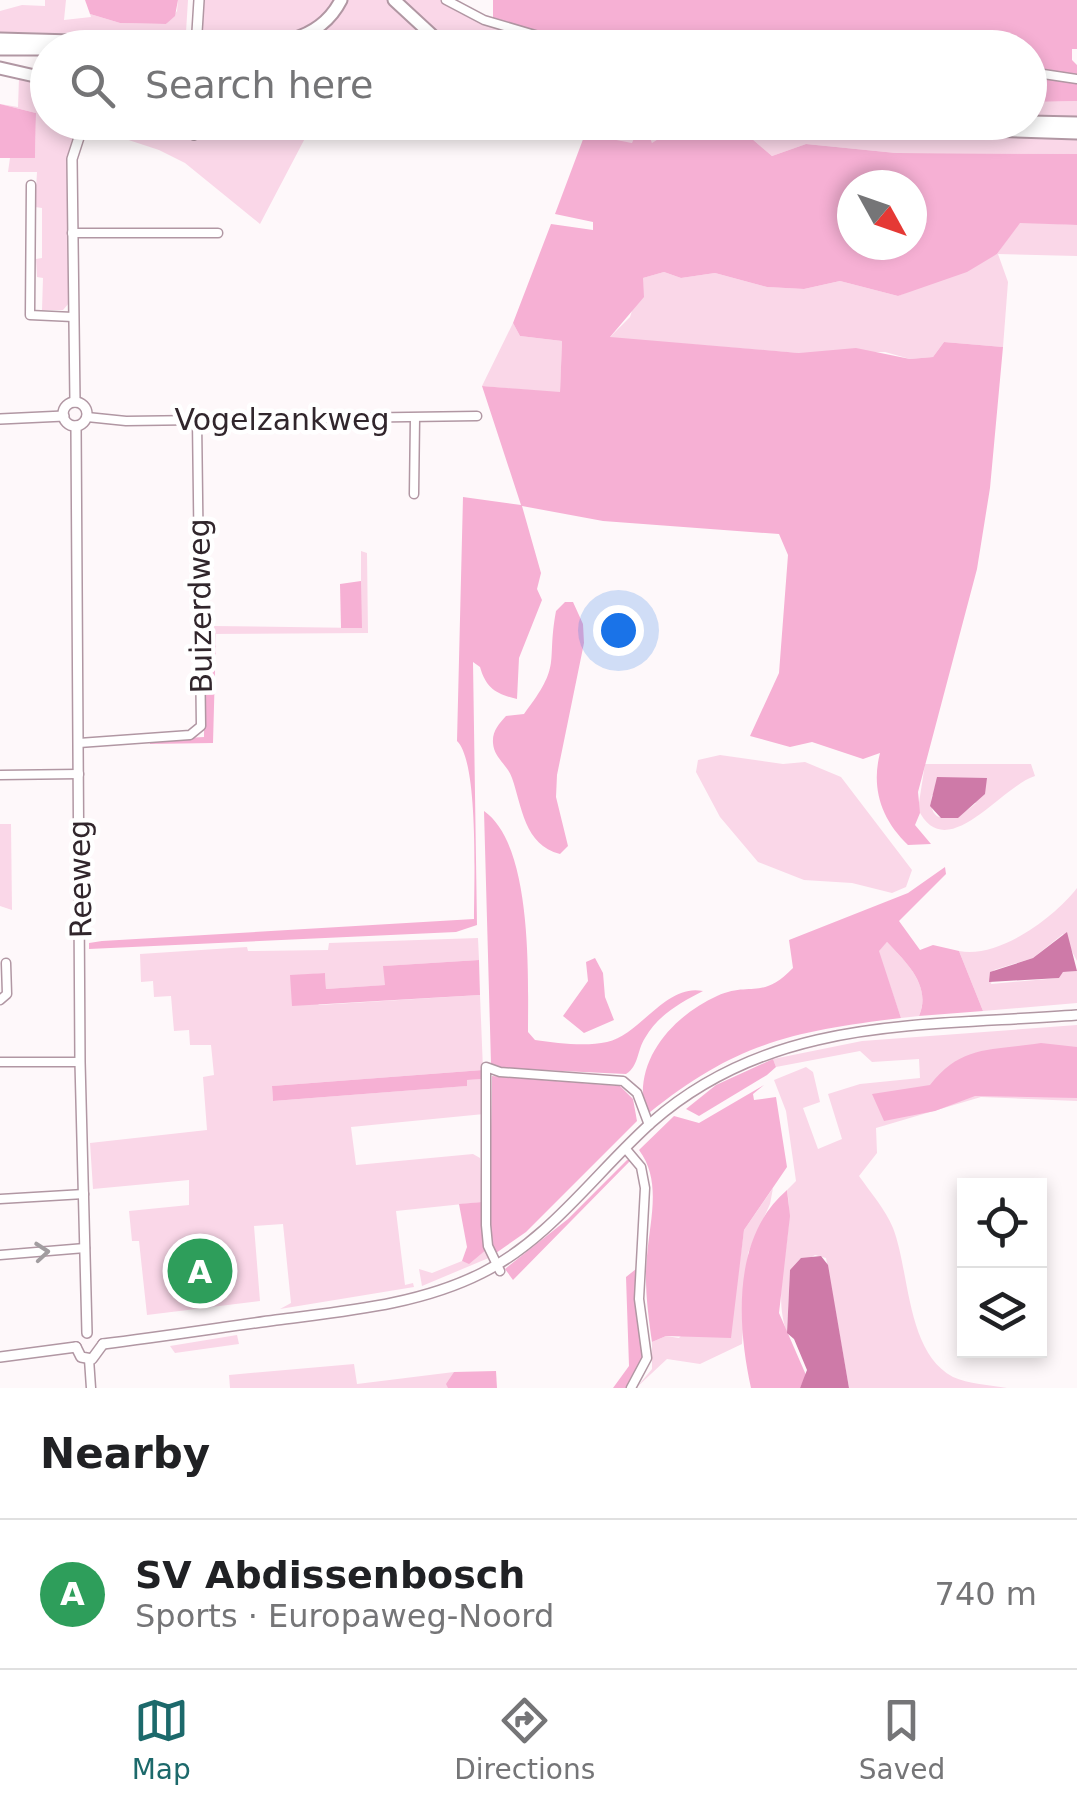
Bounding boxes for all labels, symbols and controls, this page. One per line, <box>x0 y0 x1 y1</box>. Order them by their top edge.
search box <box>30 30 1047 140</box>
icon: search <box>65 58 120 113</box>
text: Search here <box>145 63 373 107</box>
north arrow <box>837 170 927 260</box>
street label: Vogelzankweg <box>175 402 389 437</box>
street label: Buizerdweg <box>181 518 219 694</box>
your location <box>593 605 644 656</box>
street label: Reeweg <box>61 819 99 939</box>
map controls <box>957 1178 1047 1358</box>
button: locate <box>957 1178 1047 1268</box>
pin: A <box>168 1234 232 1308</box>
one-way arrow <box>35 1241 51 1263</box>
button: layers <box>957 1268 1047 1358</box>
text: Nearby <box>40 1429 210 1478</box>
text: SV Abdissenbosch <box>135 1553 525 1597</box>
text: A <box>60 1575 85 1613</box>
text: 740 m <box>935 1575 1037 1613</box>
text: Sports · Europaweg-Noord <box>135 1597 554 1635</box>
tab: Map <box>132 1693 191 1786</box>
tab: Directions <box>454 1693 595 1786</box>
tab: Saved <box>859 1693 945 1786</box>

